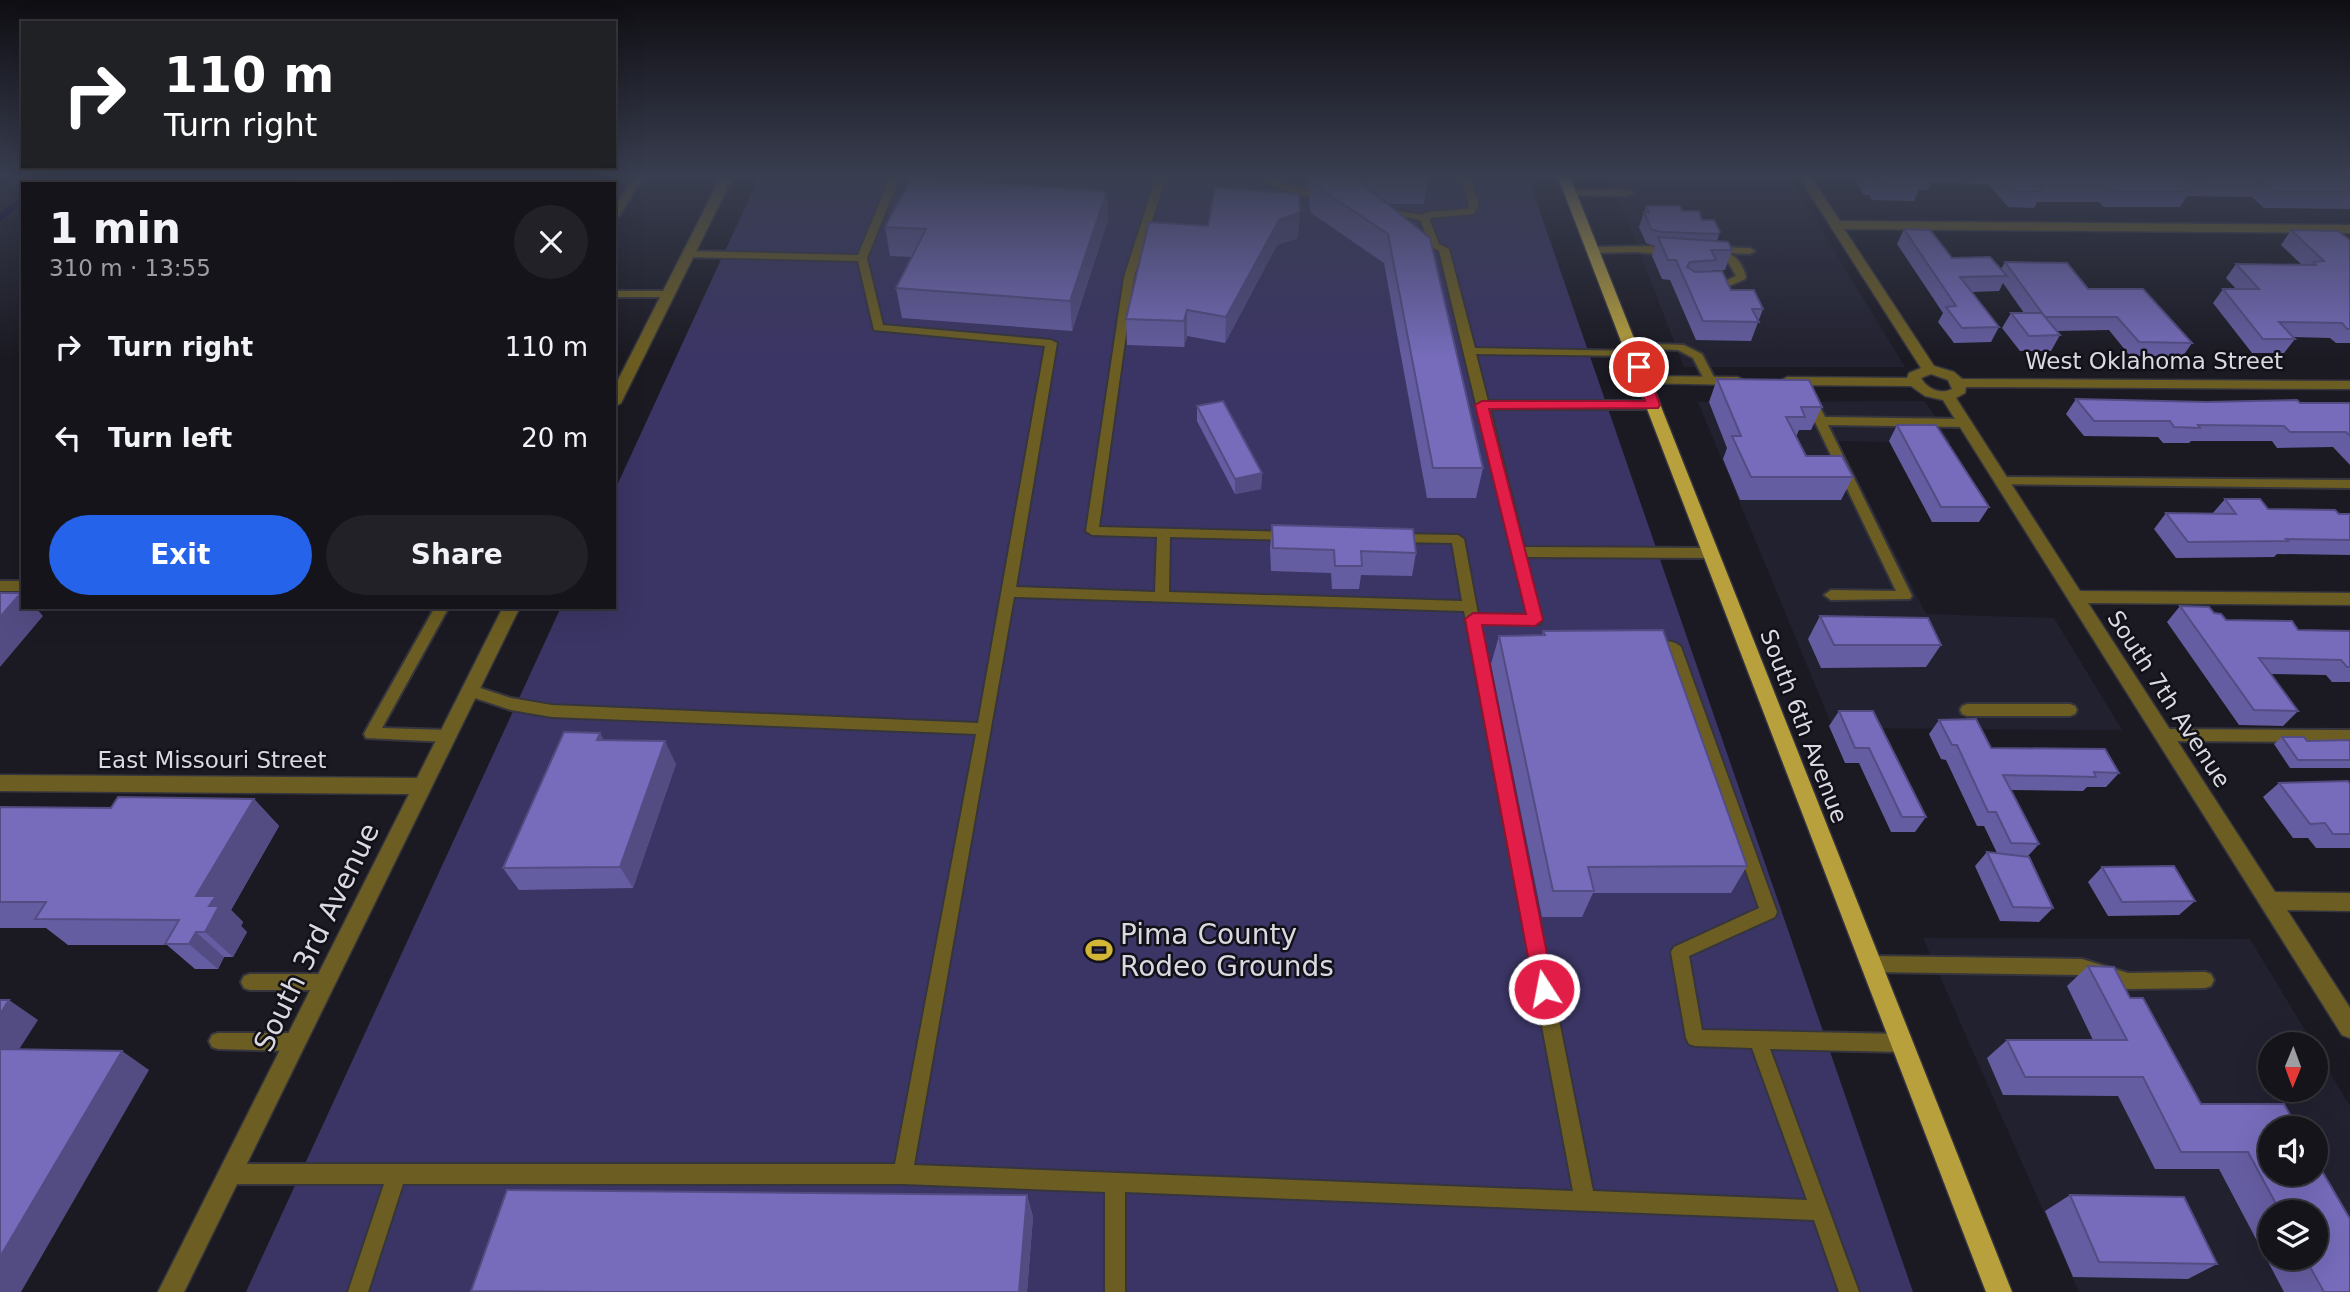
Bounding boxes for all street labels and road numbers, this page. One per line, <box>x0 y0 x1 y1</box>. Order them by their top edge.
street label: West Oklahoma Street <box>2025 348 2283 374</box>
street label: South 7th Avenue <box>2102 606 2236 792</box>
street label: South 6th Avenue <box>1755 626 1853 826</box>
street label: East Missouri Street <box>98 747 326 773</box>
street label: South 3rd Avenue <box>247 818 386 1057</box>

